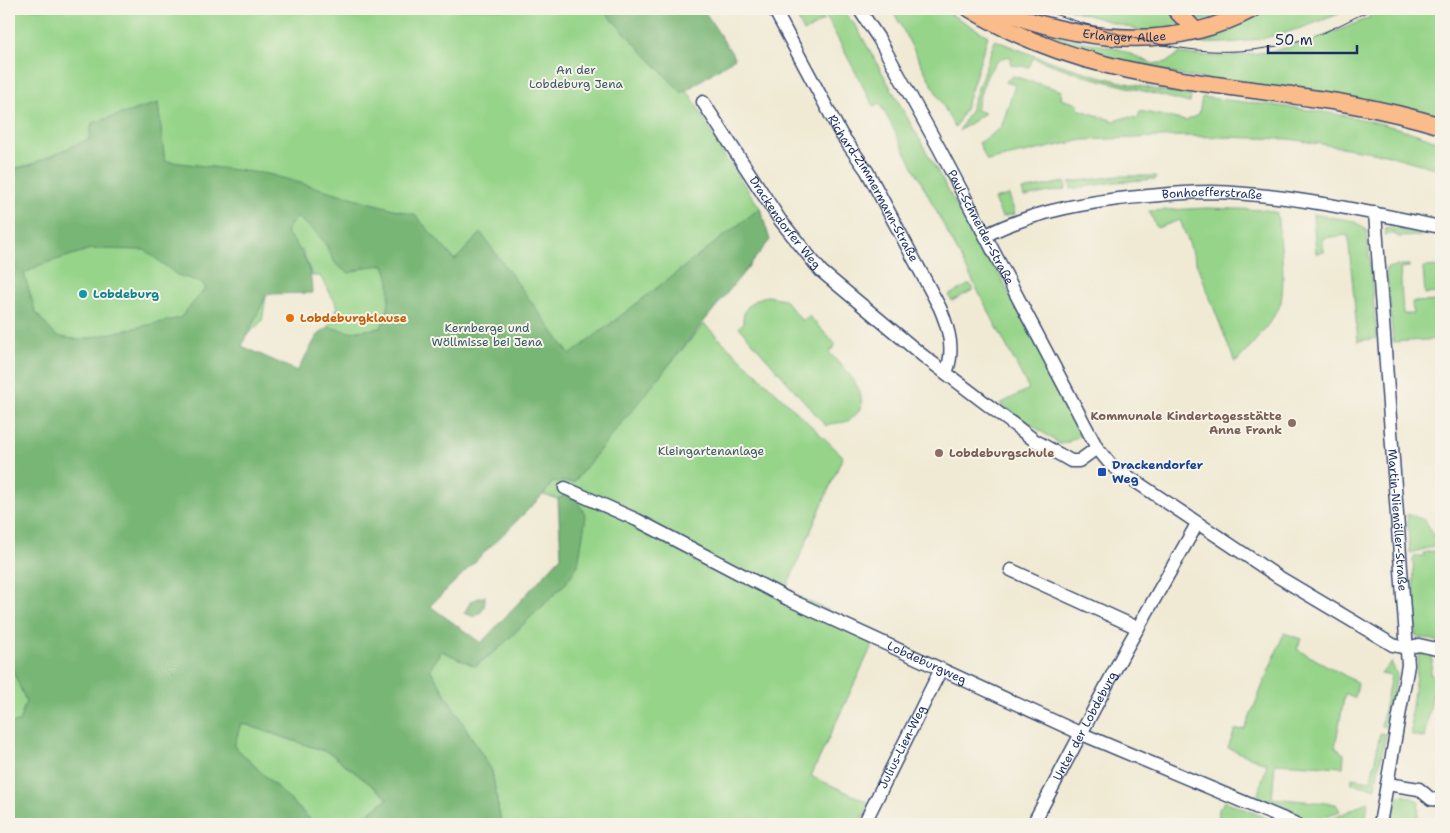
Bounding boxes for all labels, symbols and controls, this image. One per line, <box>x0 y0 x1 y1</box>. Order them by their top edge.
scale bar <box>1268 22 1356 54</box>
street label: Erlanger Allee <box>1082 25 1167 46</box>
text: 50 m <box>1275 30 1313 50</box>
park label: An der Lobdeburg Jena <box>529 62 623 92</box>
street label: Richard-Zimmermann-Straße <box>824 112 922 265</box>
street label: Paul-Schneider-Straße <box>944 167 1018 288</box>
street label: Drackendorfer Weg <box>746 173 824 273</box>
street label: Bonhoefferstraße <box>1161 184 1264 203</box>
place label: Lobdeburg <box>93 286 159 302</box>
marker: Lobdeburg <box>77 288 89 300</box>
place label: Lobdeburgklause <box>300 310 407 326</box>
marker: Lobdeburgklause <box>284 312 296 324</box>
park label: Kernberge und Wöllmisse bei Jena <box>431 320 543 350</box>
place label: Kommunale Kindertagesstätte Anne Frank <box>1090 408 1282 438</box>
marker: Kommunale Kindertagesstätte Anne Frank <box>1286 417 1298 429</box>
park label: Kleingartenanlage <box>658 443 765 459</box>
place label: Lobdeburgschule <box>949 445 1054 461</box>
marker: Lobdeburgschule <box>933 447 945 459</box>
street label: Martin-Niemöller-Straße <box>1384 449 1411 592</box>
place label: Drackendorfer Weg <box>1112 457 1204 487</box>
marker: Drackendorfer Weg <box>1096 466 1108 478</box>
street label: Lobdeburgweg <box>885 638 969 688</box>
street label: Unter der Lobdeburg <box>1049 669 1121 783</box>
street label: Julius-Lien-Weg <box>875 702 930 792</box>

